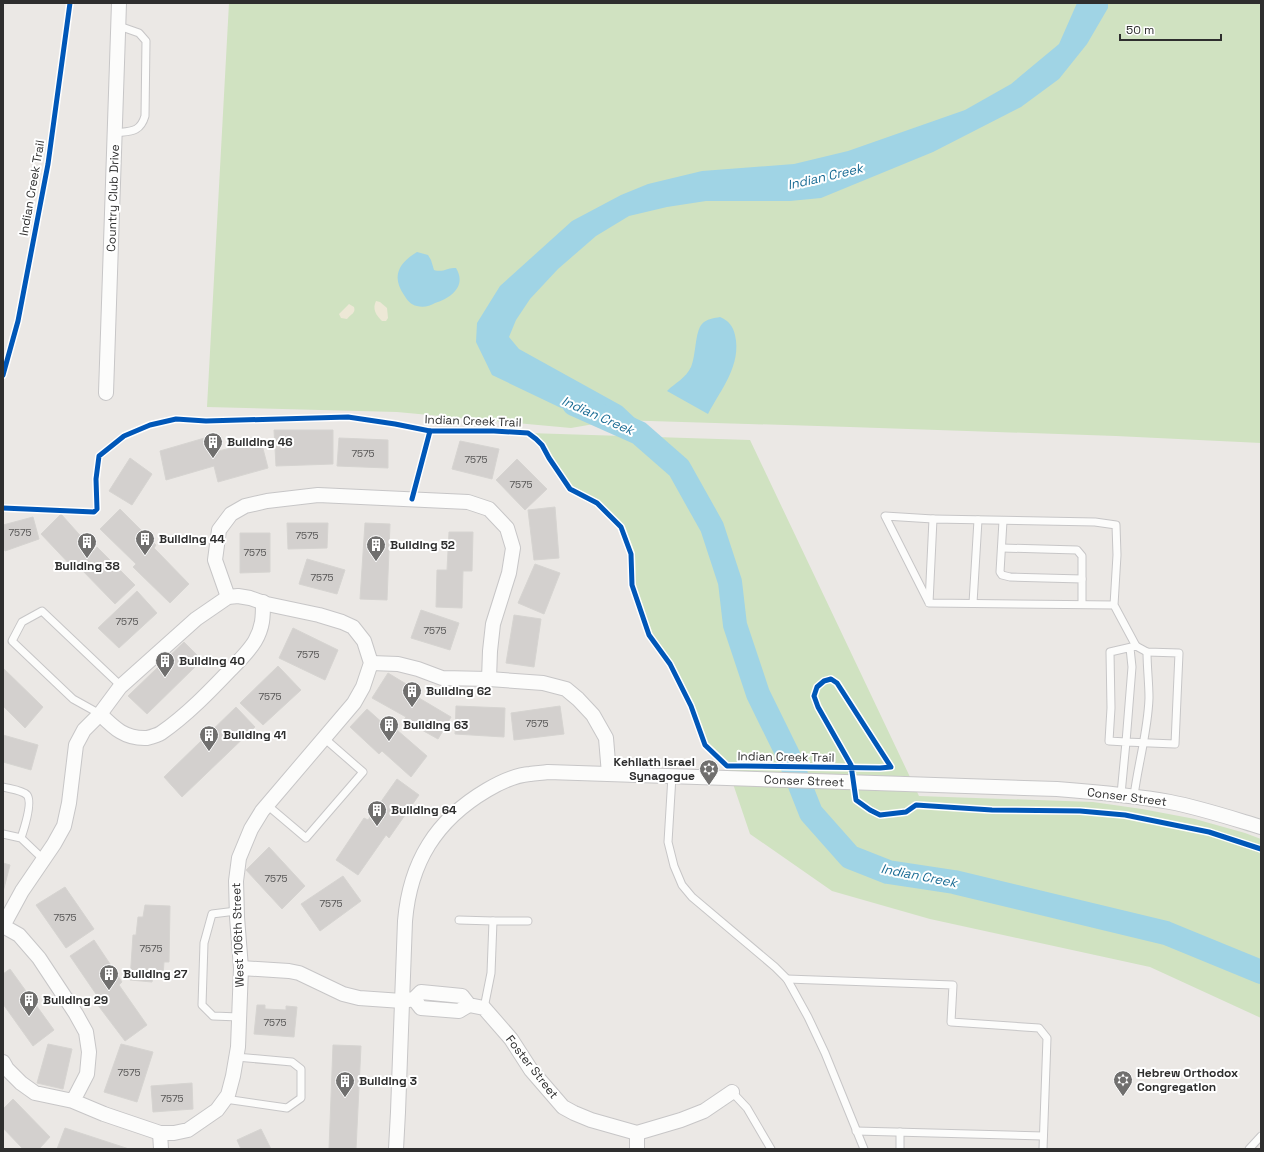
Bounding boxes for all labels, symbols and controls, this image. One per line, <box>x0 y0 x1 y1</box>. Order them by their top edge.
scale bar <box>1120 16 1221 42</box>
text: 50 m <box>1126 22 1154 38</box>
street label: Indian Creek Trail <box>16 139 48 237</box>
street label: Country Club Drive <box>103 144 123 252</box>
water label: Indian Creek <box>786 159 866 193</box>
water label: Indian Creek <box>559 392 638 440</box>
street label: Indian Creek Trail <box>424 411 522 431</box>
building icon: Building 46 <box>202 431 224 459</box>
place label: Building 46 <box>227 434 293 450</box>
house number: 7575 <box>351 447 375 460</box>
house number: 7575 <box>464 453 488 466</box>
house number: 7575 <box>509 478 533 491</box>
house number: 7575 <box>8 526 32 539</box>
building icon: Building 44 <box>134 528 156 556</box>
house number: 7575 <box>295 529 319 542</box>
building icon: Building 38 <box>76 531 98 559</box>
place label: Building 44 <box>159 531 225 547</box>
building icon: Building 52 <box>365 534 387 562</box>
place label: Building 52 <box>390 537 455 553</box>
house number: 7575 <box>243 546 267 559</box>
place label: Building 38 <box>54 558 120 574</box>
house number: 7575 <box>310 571 334 584</box>
house number: 7575 <box>115 615 139 628</box>
house number: 7575 <box>423 624 447 637</box>
house number: 7575 <box>296 648 320 661</box>
building icon: Building 40 <box>154 650 176 678</box>
place label: Building 40 <box>179 653 245 669</box>
building icon: Building 62 <box>401 680 423 708</box>
place label: Building 62 <box>426 683 491 699</box>
house number: 7575 <box>258 690 282 703</box>
building icon: Building 63 <box>378 714 400 742</box>
place label: Building 63 <box>403 717 468 733</box>
house number: 7575 <box>525 717 549 730</box>
building icon: Building 41 <box>198 724 220 752</box>
place label: Building 41 <box>223 727 286 743</box>
street label: Indian Creek Trail <box>737 748 835 766</box>
place label: Kehilath Israel Synagogue <box>614 754 695 784</box>
synagogue icon: Kehilath Israel Synagogue <box>698 758 720 786</box>
street label: Conser Street <box>764 772 844 790</box>
street label: Conser Street <box>1086 784 1168 810</box>
building icon: Building 64 <box>366 799 388 827</box>
place label: Building 64 <box>391 802 457 818</box>
water label: Indian Creek <box>880 860 960 892</box>
house number: 7575 <box>264 872 288 885</box>
street label: West 106th Street <box>228 882 248 988</box>
house number: 7575 <box>319 897 343 910</box>
house number: 7575 <box>53 911 77 924</box>
house number: 7575 <box>139 942 163 955</box>
building icon: Building 27 <box>98 963 120 991</box>
place label: Building 27 <box>123 966 188 982</box>
building icon: Building 29 <box>18 989 40 1017</box>
place label: Building 29 <box>43 992 108 1008</box>
house number: 7575 <box>263 1016 287 1029</box>
street label: Foster Street <box>502 1032 562 1102</box>
place label: Hebrew Orthodox Congregation <box>1137 1065 1238 1095</box>
house number: 7575 <box>117 1066 141 1079</box>
synagogue icon: Hebrew Orthodox Congregation <box>1112 1069 1134 1097</box>
building icon: Building 3 <box>334 1070 356 1098</box>
place label: Building 3 <box>359 1073 417 1089</box>
house number: 7575 <box>160 1092 184 1105</box>

